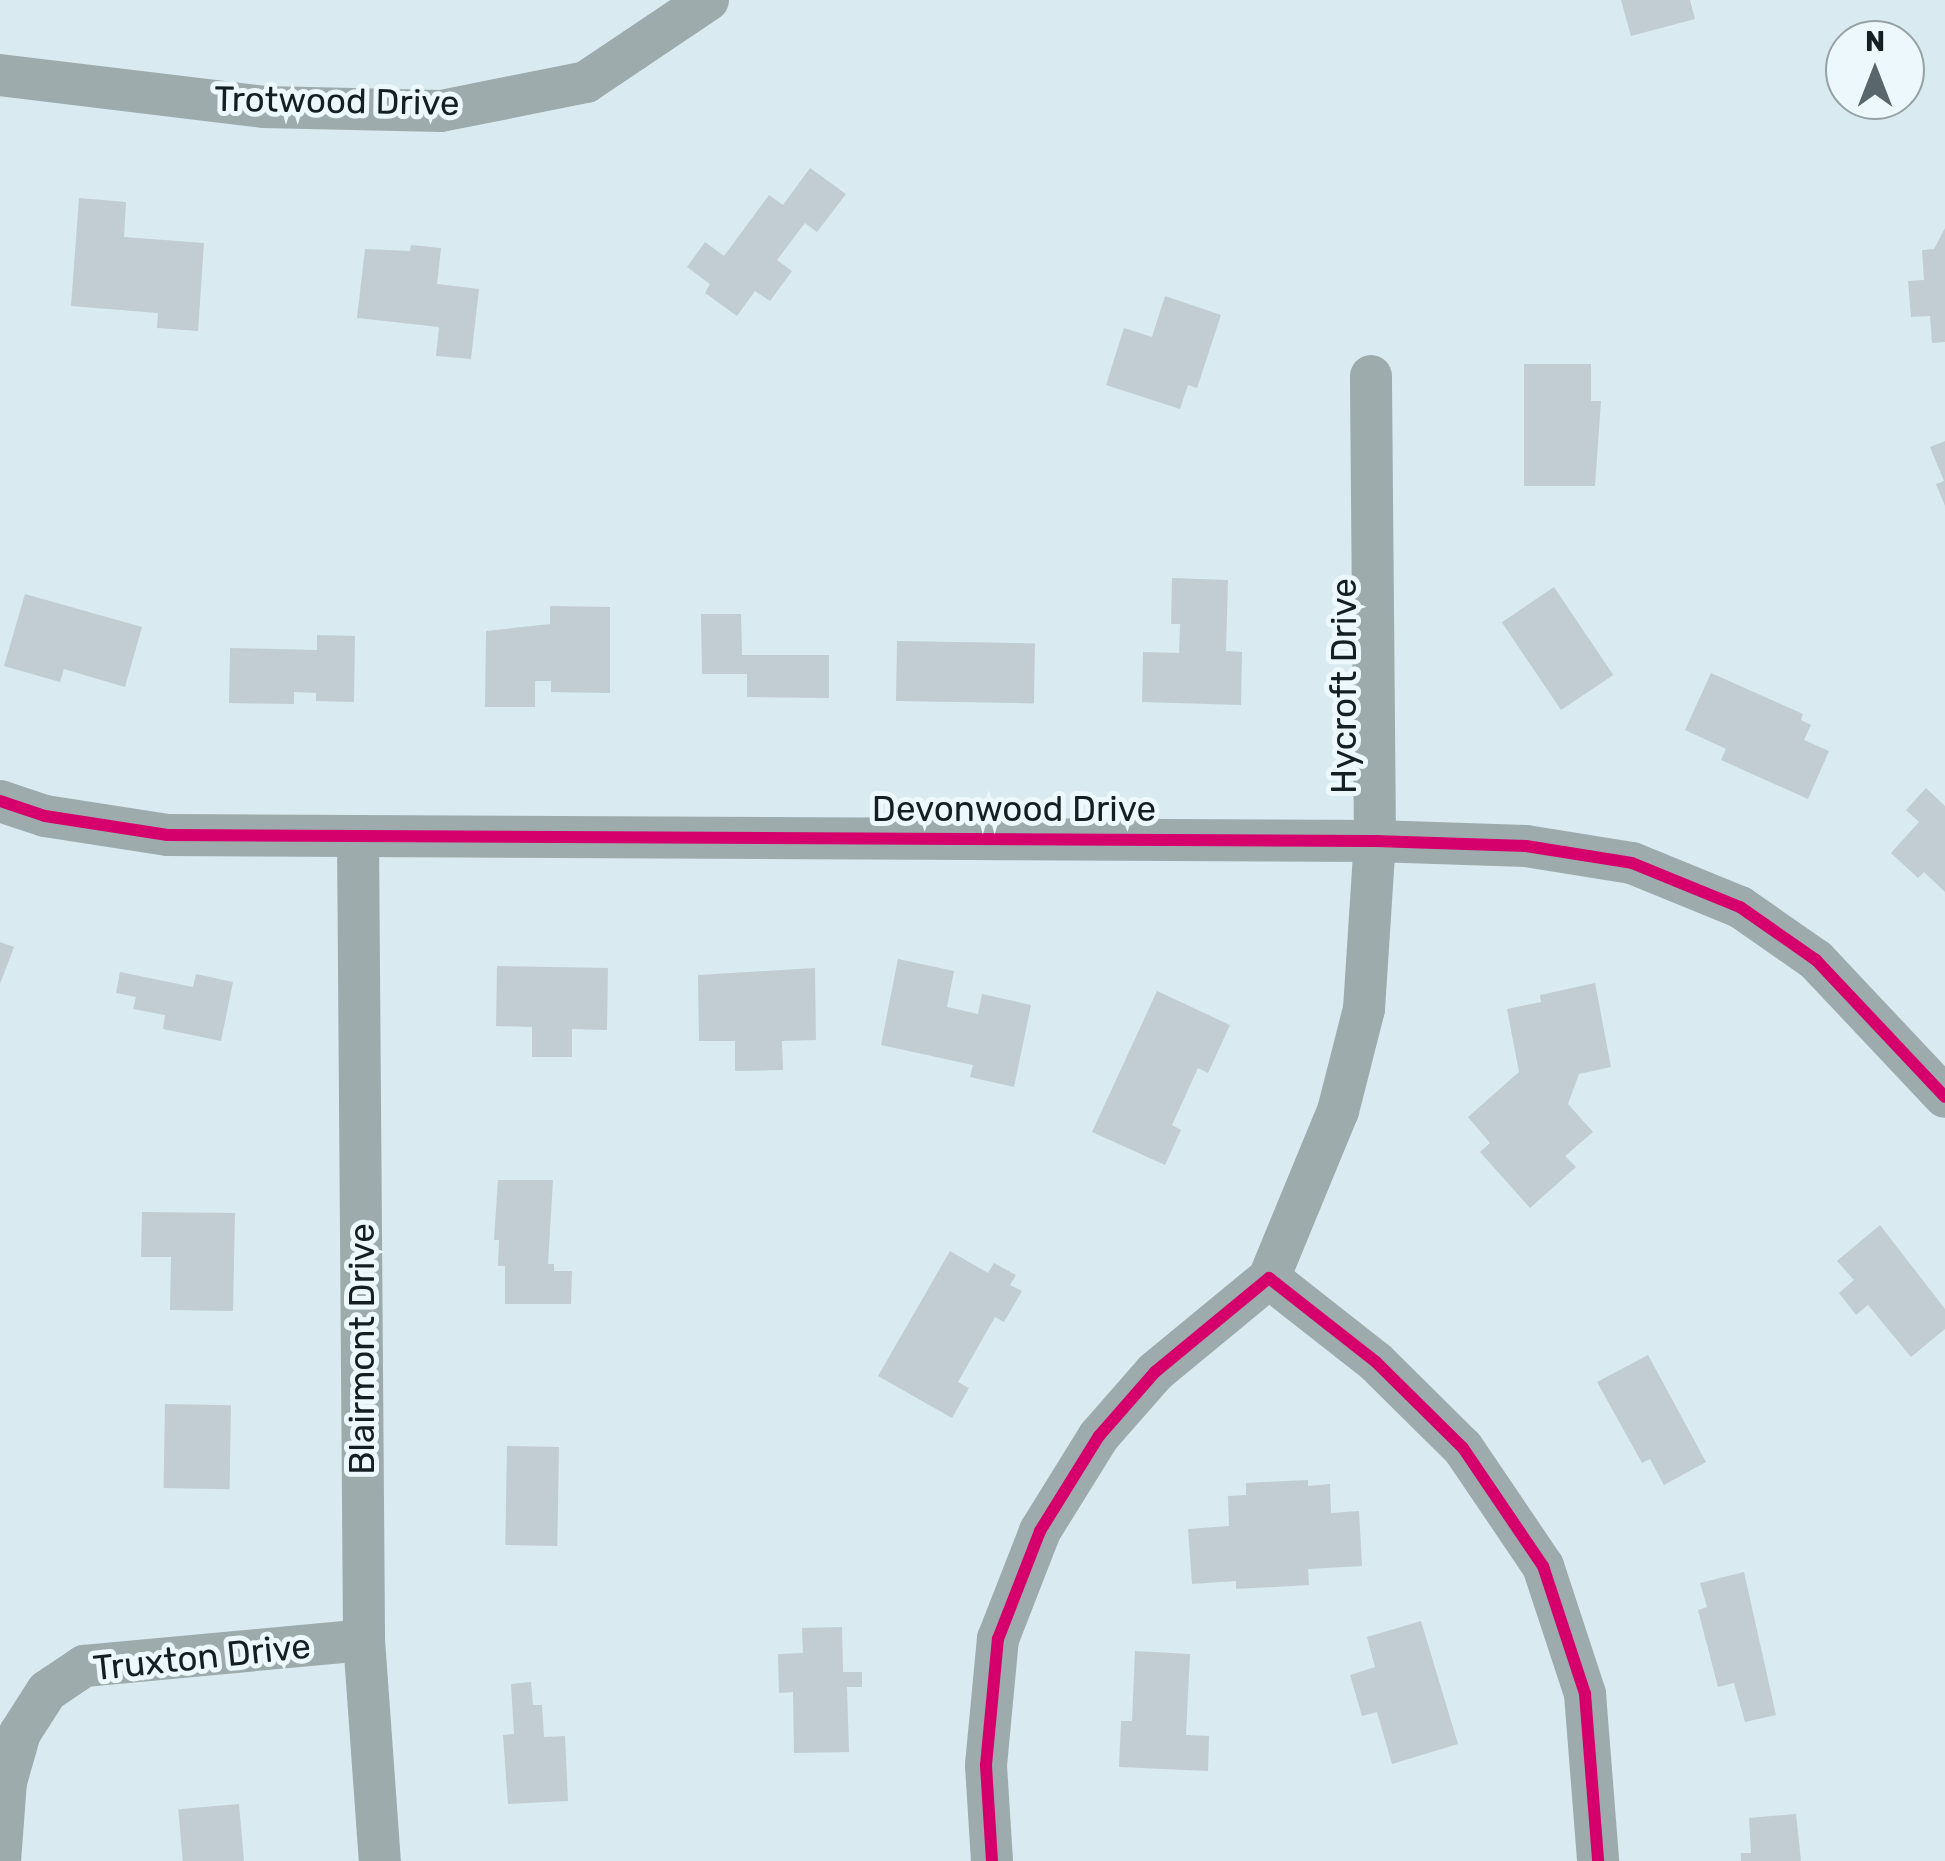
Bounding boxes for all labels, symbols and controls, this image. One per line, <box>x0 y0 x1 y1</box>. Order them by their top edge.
north arrow <box>1825 20 1925 120</box>
text: N <box>1865 25 1885 58</box>
street label: Trotwood Drive <box>214 78 460 124</box>
street label: Hycroft Drive <box>1323 578 1365 794</box>
street label: Devonwood Drive <box>872 788 1156 830</box>
street label: Blairmont Drive <box>341 1223 383 1475</box>
street label: Truxton Drive <box>91 1625 313 1689</box>

